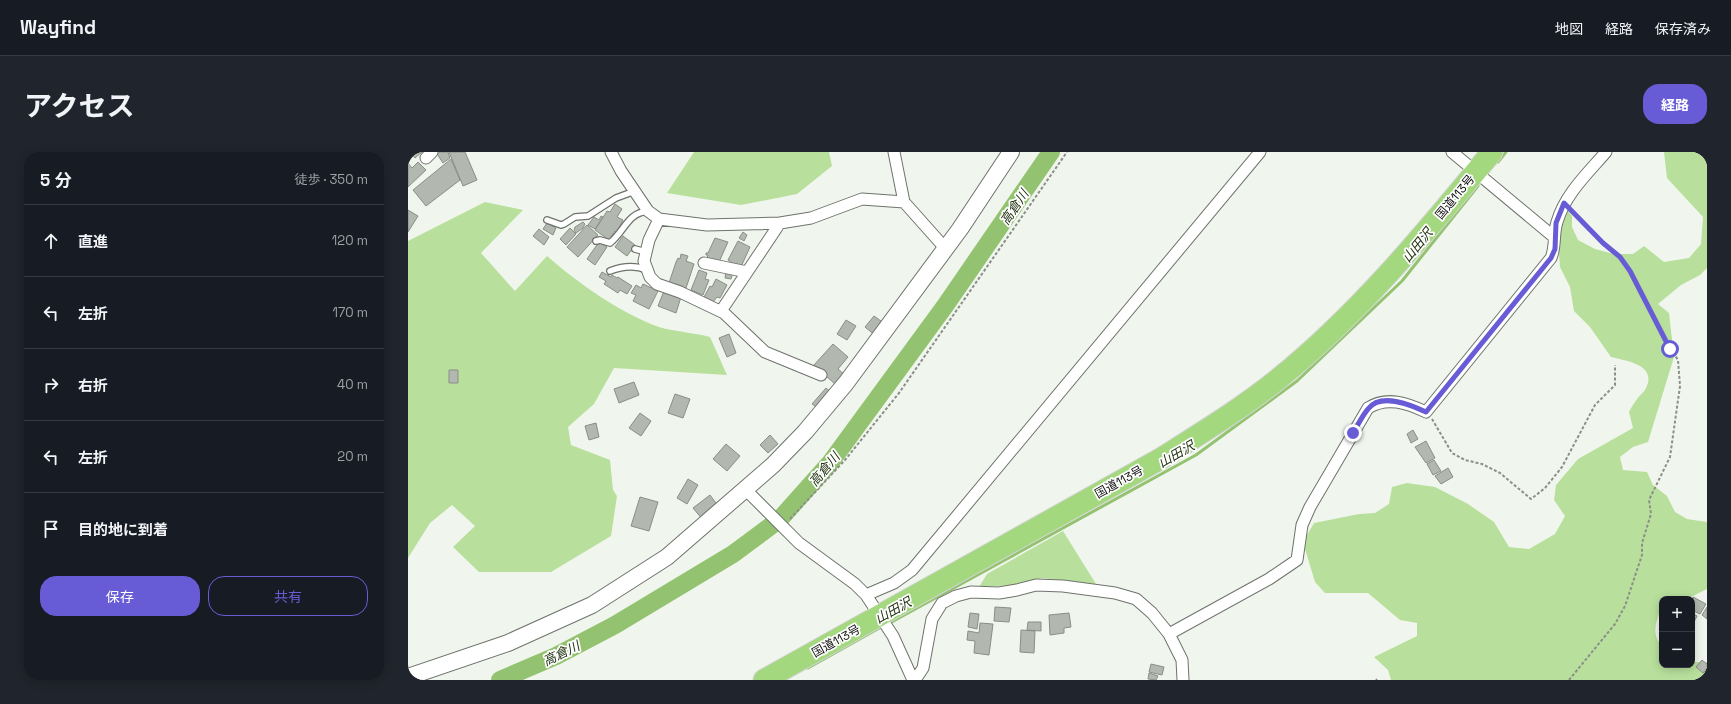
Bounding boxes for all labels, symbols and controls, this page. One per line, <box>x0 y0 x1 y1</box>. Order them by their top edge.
text: Wayfind <box>20 15 96 40</box>
text: 地図 <box>1555 20 1583 38</box>
text: 経路 <box>1605 20 1633 38</box>
text: 保存済み <box>1655 20 1711 38</box>
button: 経路 <box>1643 84 1707 124</box>
text: アクセス <box>24 88 135 124</box>
text: 5 分 <box>40 169 72 191</box>
text: 徒歩 · 350 m <box>294 171 368 188</box>
street label: 国道113号 <box>1432 171 1478 223</box>
water label: 高倉川 <box>996 185 1033 228</box>
water label: 山田沢 <box>1399 223 1438 266</box>
icon: ahead <box>40 230 62 252</box>
text: 直進 <box>78 232 108 251</box>
text: 120 m <box>332 232 368 249</box>
icon: left <box>40 302 62 324</box>
text: 左折 <box>78 304 108 323</box>
text: 170 m <box>332 304 368 321</box>
route start <box>1661 340 1679 358</box>
icon: right <box>40 374 62 396</box>
text: 右折 <box>78 376 108 395</box>
text: 40 m <box>337 376 368 393</box>
route end <box>1344 424 1362 442</box>
water label: 山田沢 <box>1155 436 1199 472</box>
icon: left <box>40 446 62 468</box>
water label: 高倉川 <box>805 447 845 490</box>
text: 左折 <box>78 448 108 467</box>
text: 20 m <box>337 448 368 465</box>
street label: 国道113号 <box>1092 462 1146 502</box>
icon: arrive <box>40 518 62 540</box>
text: 目的地に到着 <box>78 520 168 539</box>
button: 保存 <box>40 576 200 616</box>
button: 共有 <box>208 576 368 616</box>
water label: 山田沢 <box>872 593 916 627</box>
map controls <box>1659 596 1695 668</box>
button: + <box>1659 596 1695 632</box>
street label: 国道113号 <box>809 621 863 661</box>
button: − <box>1659 632 1695 668</box>
water label: 高倉川 <box>540 636 584 670</box>

